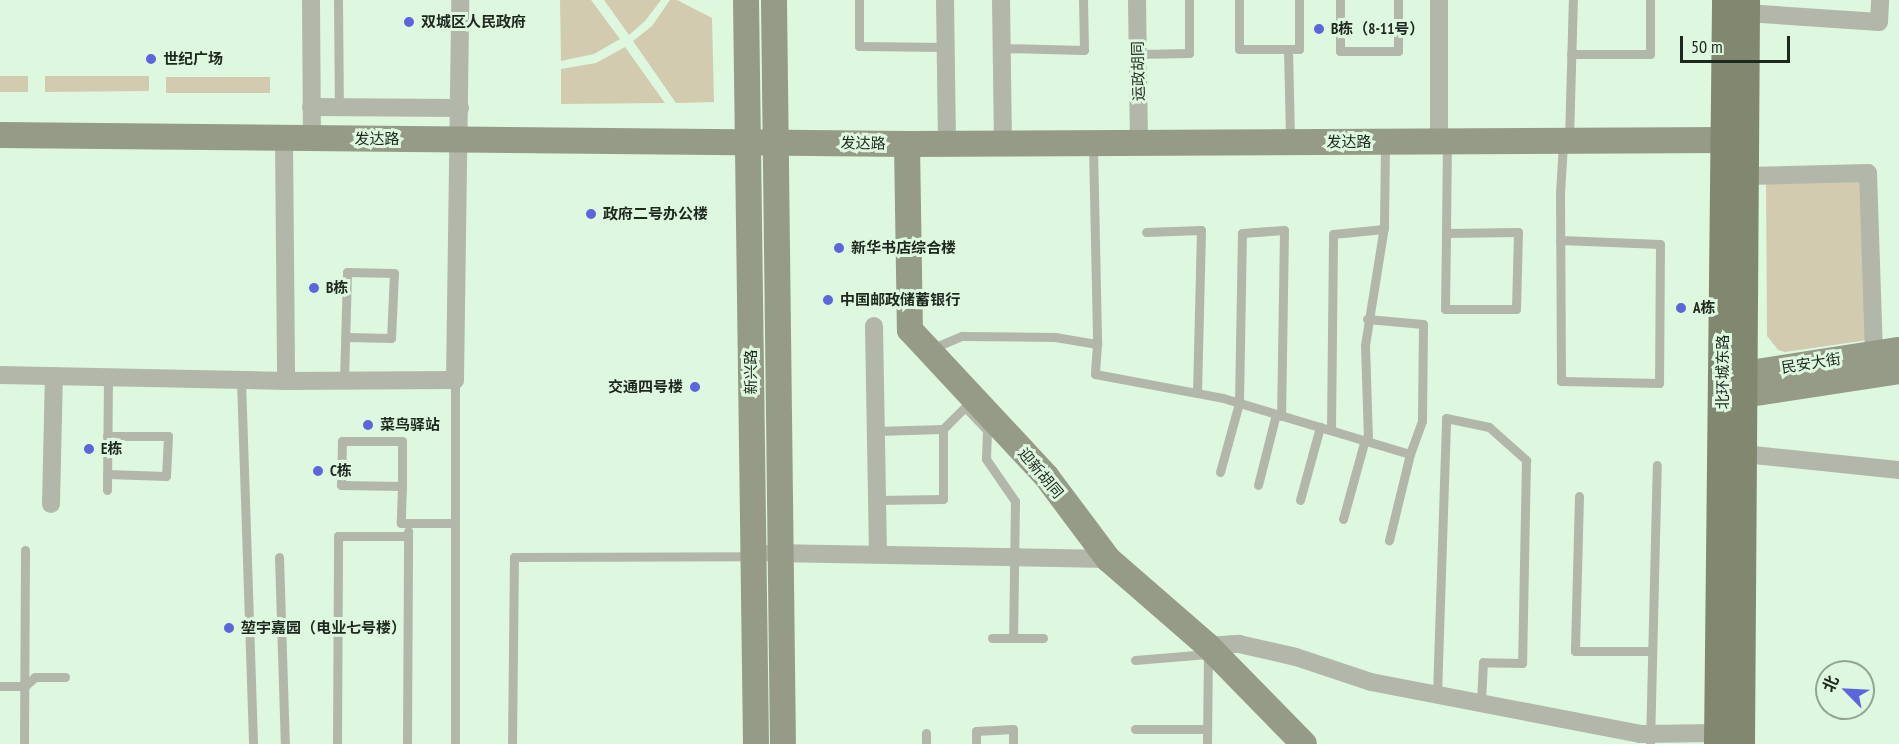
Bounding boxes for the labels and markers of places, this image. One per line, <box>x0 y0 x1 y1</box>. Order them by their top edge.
place label: 双城区人民政府 <box>421 13 526 31</box>
marker: 双城区人民政府 <box>402 15 416 29</box>
place label: B栋（8-11号） <box>1331 20 1424 38</box>
marker: B栋（8-11号） <box>1312 22 1326 36</box>
place label: 世纪广场 <box>163 50 223 68</box>
marker: 世纪广场 <box>144 52 158 66</box>
place label: 政府二号办公楼 <box>603 205 708 223</box>
marker: 政府二号办公楼 <box>584 207 598 221</box>
place label: 新华书店综合楼 <box>851 239 956 257</box>
marker: 新华书店综合楼 <box>832 241 846 255</box>
place label: B栋 <box>326 279 348 297</box>
marker: B栋 <box>307 281 321 295</box>
place label: 中国邮政储蓄银行 <box>840 291 960 309</box>
marker: 中国邮政储蓄银行 <box>821 293 835 307</box>
place label: A栋 <box>1693 299 1716 317</box>
marker: A栋 <box>1674 301 1688 315</box>
place label: 交通四号楼 <box>608 378 683 396</box>
marker: 交通四号楼 <box>688 380 702 394</box>
place label: 菜鸟驿站 <box>380 416 440 434</box>
marker: 菜鸟驿站 <box>361 418 375 432</box>
place label: E栋 <box>101 440 122 458</box>
marker: E栋 <box>82 442 96 456</box>
place label: C栋 <box>330 462 352 480</box>
marker: C栋 <box>311 464 325 478</box>
place label: 堃宇嘉园（电业七号楼） <box>241 619 406 637</box>
marker: 堃宇嘉园（电业七号楼） <box>222 621 236 635</box>

